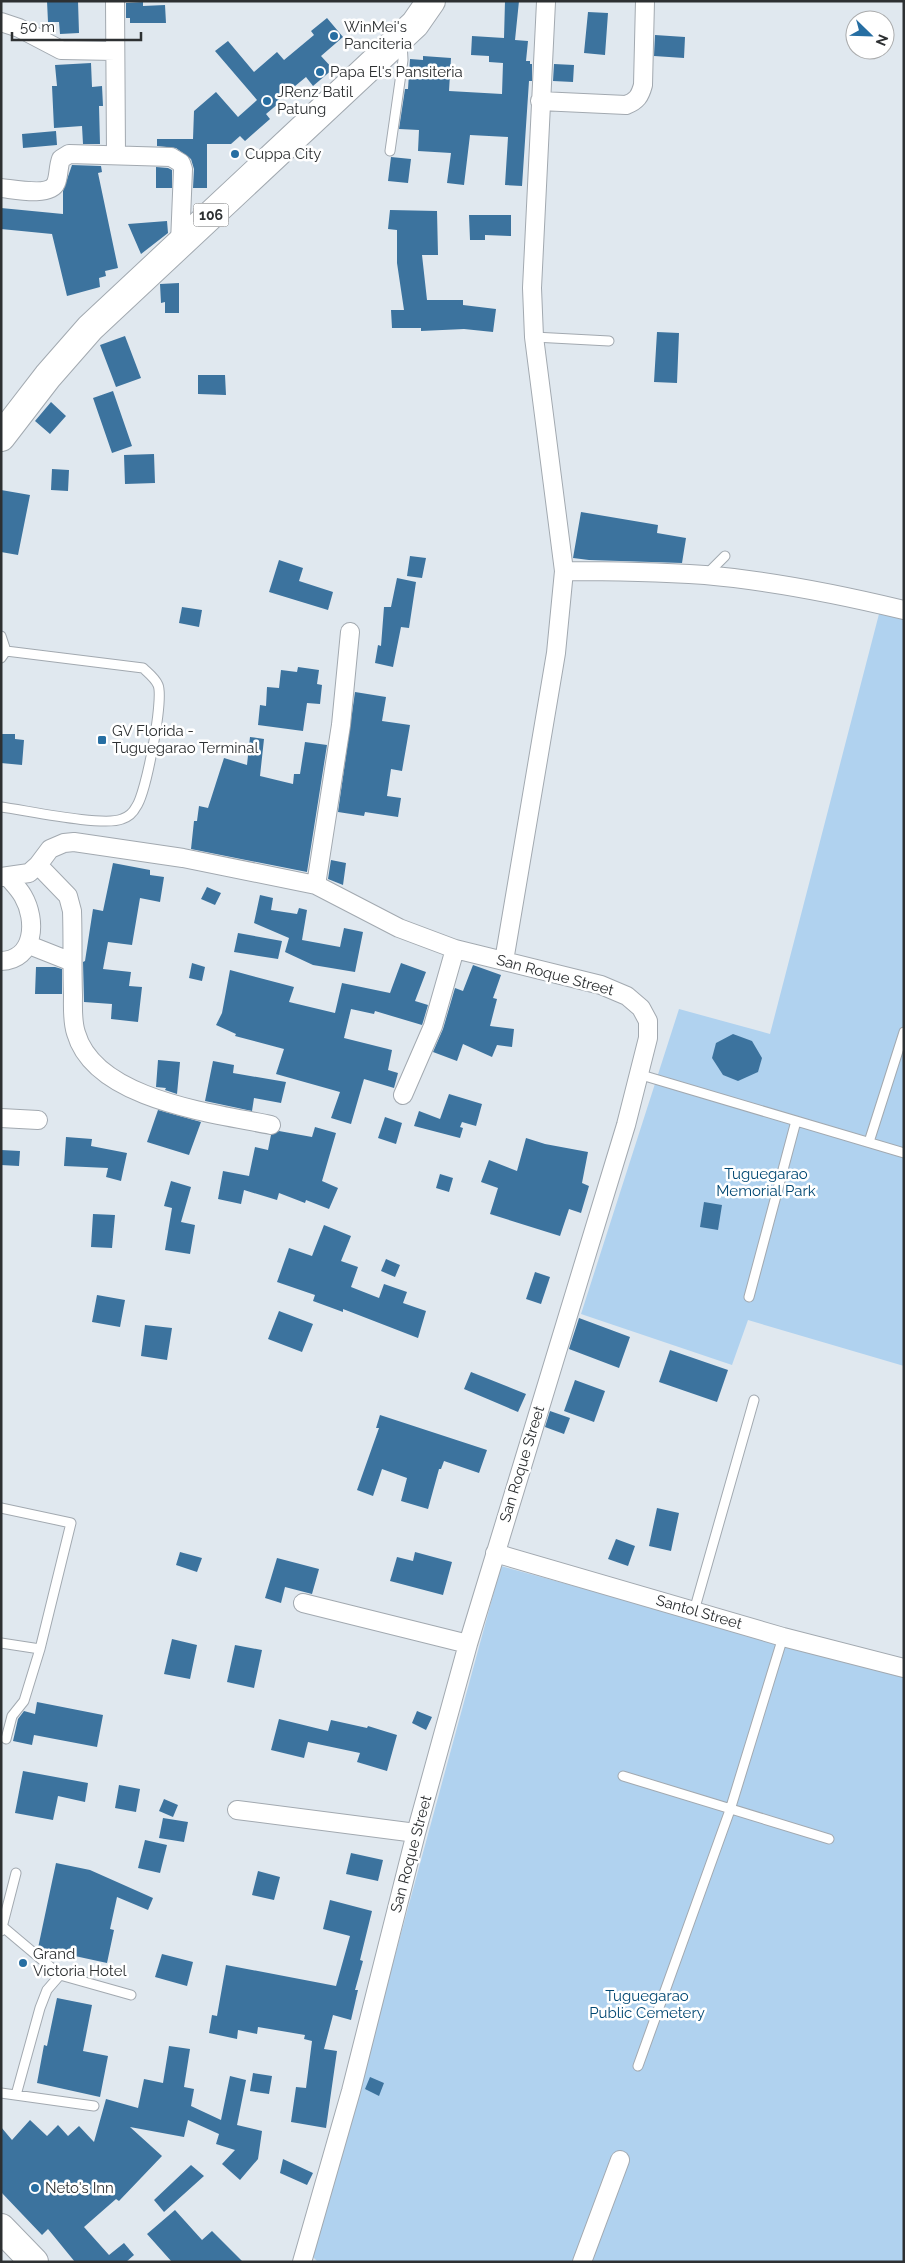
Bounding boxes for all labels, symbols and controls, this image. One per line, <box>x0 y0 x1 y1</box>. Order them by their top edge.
scale bar <box>12 10 141 42</box>
north arrow <box>845 10 895 60</box>
text: 50 m <box>20 18 55 36</box>
place label: WinMei's Panciteria <box>344 18 412 53</box>
marker: WinMei's Panciteria <box>328 30 340 42</box>
text: N <box>873 32 891 48</box>
place label: Papa El's Pansiteria <box>330 63 463 81</box>
marker: Papa El's Pansiteria <box>314 66 326 78</box>
place label: JRenz Batil Patung <box>277 83 354 118</box>
marker: JRenz Batil Patung <box>261 95 273 107</box>
place label: Cuppa City <box>245 145 321 163</box>
marker: Cuppa City <box>229 148 241 160</box>
road number: 106 <box>194 204 228 226</box>
place label: GV Florida - Tuguegarao Terminal <box>112 722 259 757</box>
marker: GV Florida - Tuguegarao Terminal <box>96 734 108 746</box>
street label: San Roque Street <box>494 951 616 999</box>
park label: Tuguegarao Memorial Park <box>716 1165 816 1200</box>
street label: San Roque Street <box>496 1404 548 1524</box>
street label: Santol Street <box>654 1591 744 1633</box>
street label: San Roque Street <box>387 1793 435 1915</box>
place label: Grand Victoria Hotel <box>33 1945 127 1980</box>
marker: Grand Victoria Hotel <box>17 1957 29 1969</box>
park label: Tuguegarao Public Cemetery <box>589 1987 705 2022</box>
place label: Neto's Inn <box>45 2179 114 2197</box>
marker: Neto's Inn <box>29 2182 41 2194</box>

